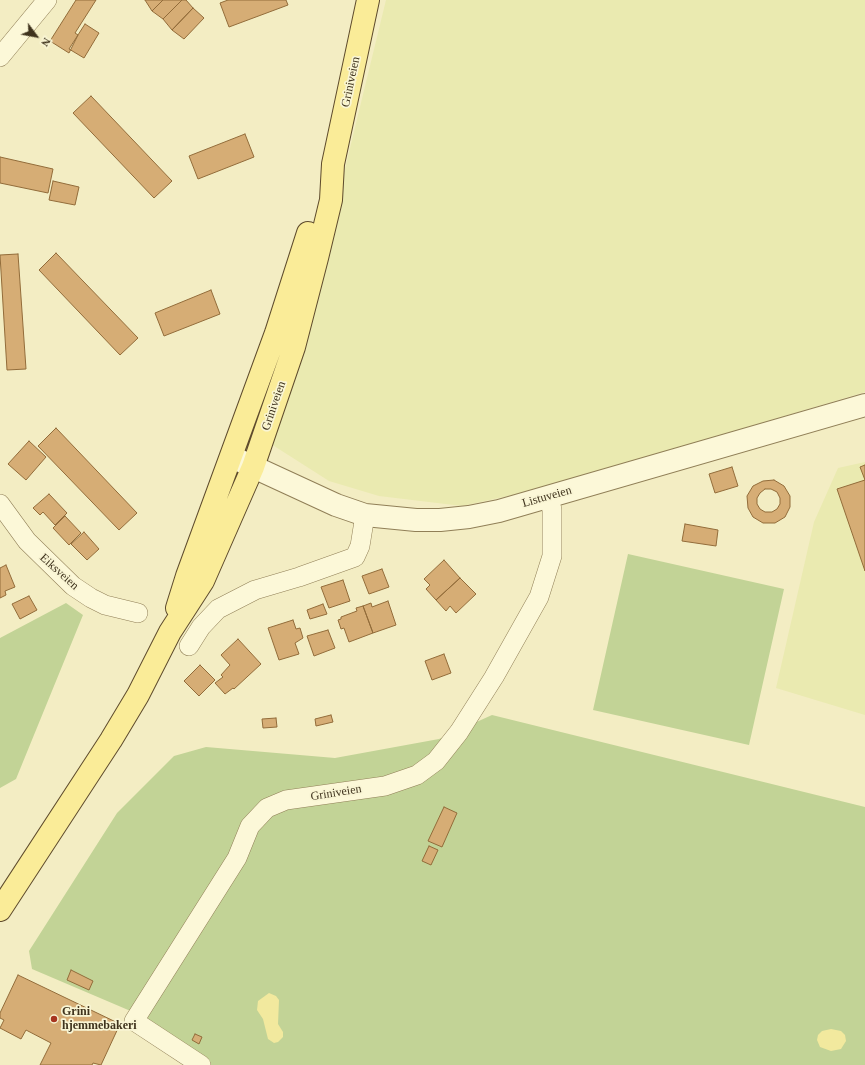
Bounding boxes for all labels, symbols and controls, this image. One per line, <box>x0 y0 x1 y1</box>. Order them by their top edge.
north arrow <box>16 16 56 56</box>
text: N <box>39 36 53 49</box>
street label: Griniveien <box>339 55 363 109</box>
street label: Griniveien <box>259 379 289 433</box>
street label: Listuveien <box>521 483 573 511</box>
street label: Eiksveien <box>37 551 81 593</box>
street label: Griniveien <box>310 782 362 804</box>
place label: Grini hjemmebakeri <box>62 1005 137 1033</box>
marker: Grini hjemmebakeri <box>49 1014 59 1024</box>

